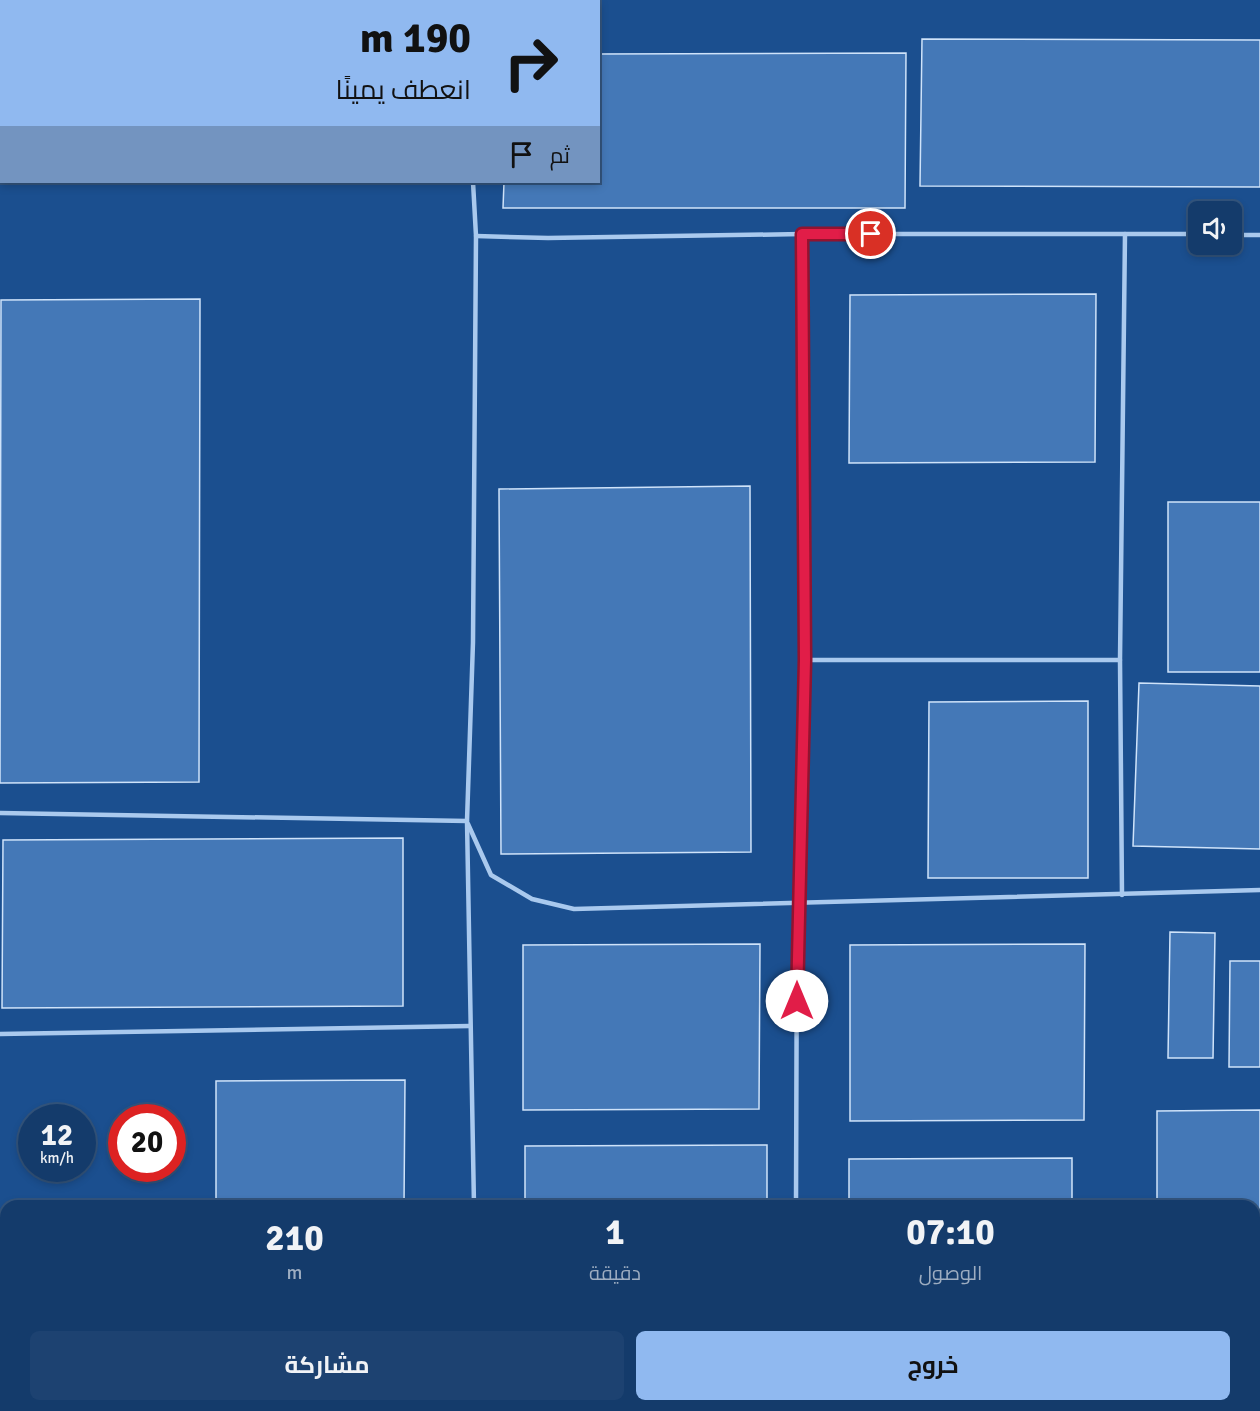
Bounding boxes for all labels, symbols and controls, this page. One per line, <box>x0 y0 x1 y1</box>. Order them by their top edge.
text: 190 m <box>360 13 471 64</box>
icon: right <box>492 24 570 102</box>
text: انعطف يمينًا <box>335 74 471 107</box>
icon: arrive <box>505 138 538 171</box>
text: ثم <box>550 142 570 169</box>
map controls <box>1188 201 1242 255</box>
button: sound <box>1188 201 1242 255</box>
pin <box>845 208 896 259</box>
icon: arrive <box>854 217 887 250</box>
position arrow <box>765 969 829 1033</box>
speed limit sign: 20 <box>108 1104 186 1182</box>
text: 12 <box>41 1117 73 1154</box>
text: km/h <box>40 1149 74 1167</box>
text: 1 <box>605 1210 625 1255</box>
text: 07:10 <box>906 1210 995 1255</box>
text: 210 <box>265 1216 324 1261</box>
text: m <box>287 1260 302 1285</box>
text: دقيقة <box>589 1261 641 1286</box>
text: الوصول <box>919 1261 982 1286</box>
button: مشاركة <box>30 1331 624 1400</box>
button: خروج <box>636 1331 1230 1400</box>

